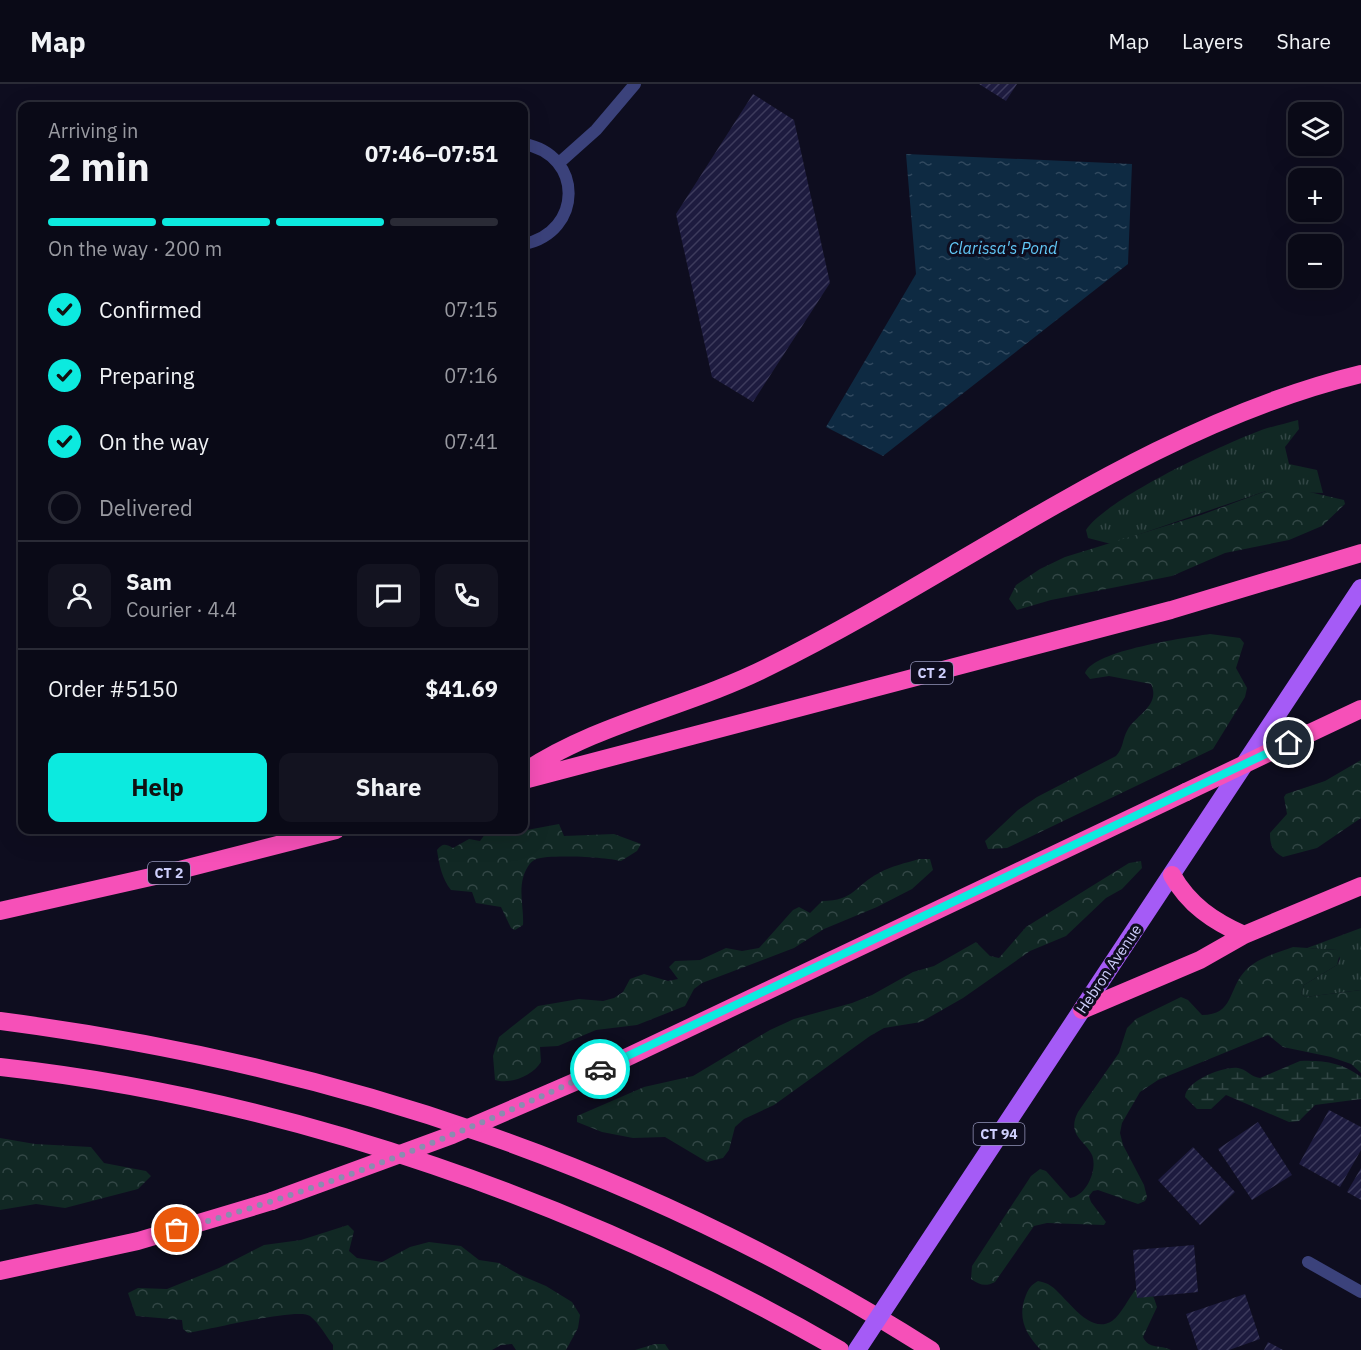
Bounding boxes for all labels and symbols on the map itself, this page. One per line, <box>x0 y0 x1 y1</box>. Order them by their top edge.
water label: Clarissa's Pond <box>949 238 1058 258</box>
road number: CT 2 <box>911 662 953 684</box>
pin <box>1263 717 1314 768</box>
road number: CT 2 <box>148 862 190 884</box>
street label: Hebron Avenue <box>1072 920 1145 1017</box>
courier <box>570 1039 630 1099</box>
road number: CT 94 <box>974 1123 1024 1145</box>
pin <box>151 1204 202 1255</box>

